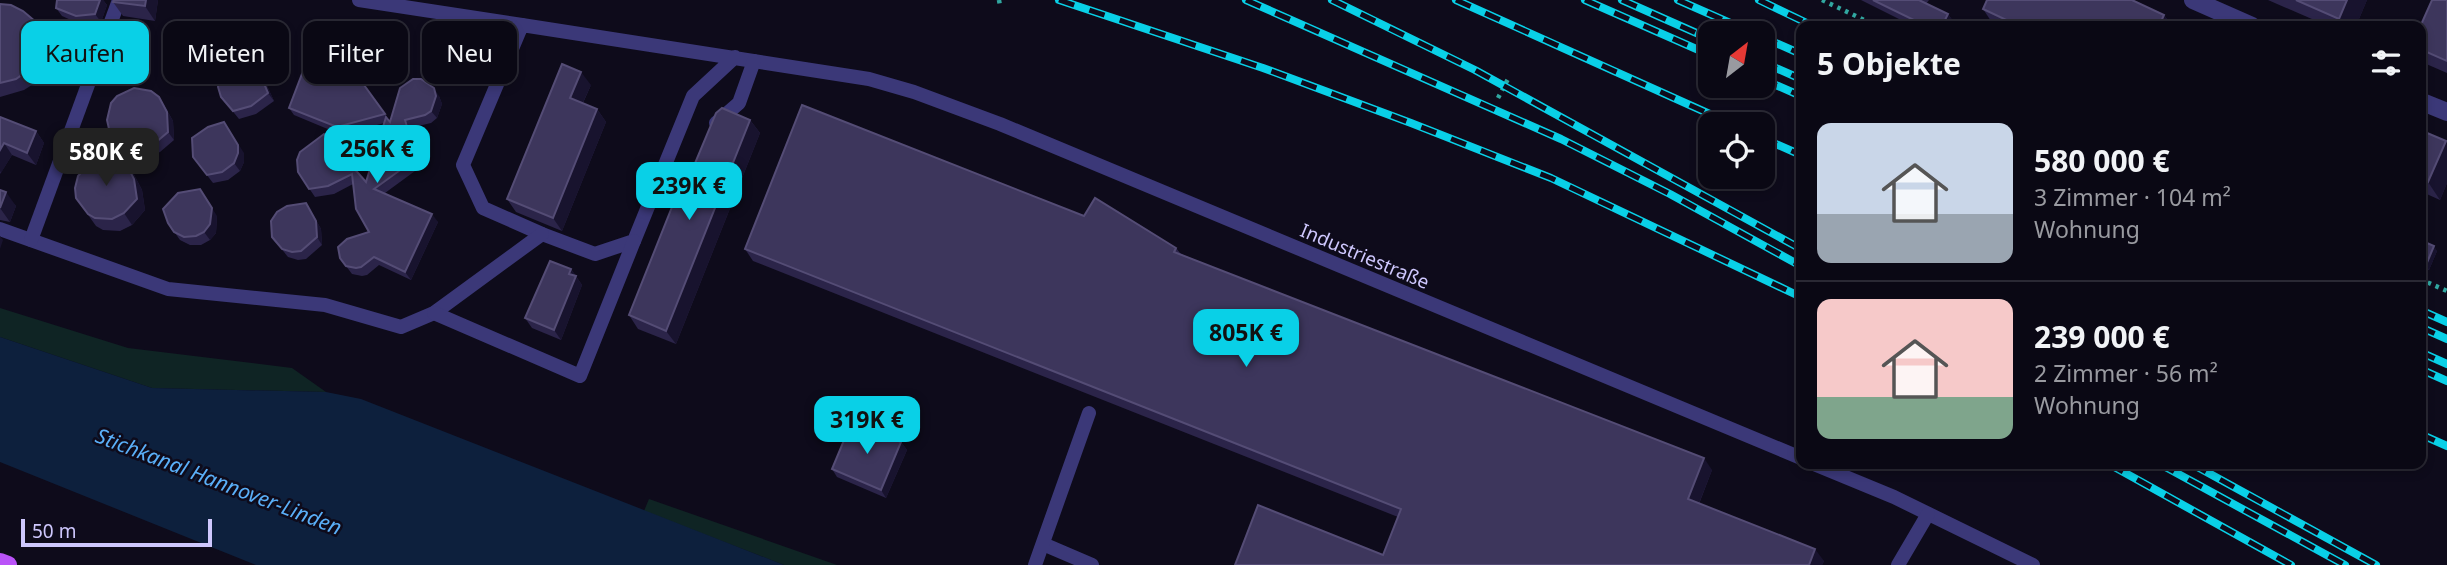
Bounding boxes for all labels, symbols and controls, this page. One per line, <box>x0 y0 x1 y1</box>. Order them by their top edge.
chip: Kaufen <box>21 21 149 84</box>
chip: Mieten <box>163 21 289 84</box>
chip: Filter <box>303 21 408 84</box>
chip: Neu <box>422 21 517 84</box>
north arrow <box>1698 21 1774 98</box>
map controls <box>1698 21 1775 189</box>
text: 5 Objekte <box>1817 43 1961 84</box>
icon: filters <box>2367 44 2405 82</box>
button: locate <box>1698 112 1775 189</box>
pin: 256K € <box>320 125 434 185</box>
pin: 580K € <box>49 128 163 188</box>
text: 256K € <box>340 132 414 164</box>
text: 580K € <box>69 135 143 167</box>
text: 580 000 € <box>2034 140 2170 181</box>
icon: home <box>1873 151 1957 235</box>
pin: 239K € <box>632 162 746 222</box>
text: 239K € <box>652 169 726 201</box>
text: 3 Zimmer · 104 m² <box>2034 181 2231 213</box>
text: Wohnung <box>2034 213 2140 245</box>
street label: Industriestraße <box>1296 217 1434 295</box>
pin: 805K € <box>1189 310 1303 369</box>
text: 805K € <box>1209 316 1283 348</box>
text: 239 000 € <box>2034 316 2170 357</box>
icon: home <box>1873 327 1957 411</box>
text: 2 Zimmer · 56 m² <box>2034 357 2218 389</box>
text: Wohnung <box>2034 389 2140 421</box>
pin: 319K € <box>810 396 924 456</box>
text: 319K € <box>830 403 904 435</box>
water label: Stichkanal Hannover-Linden <box>92 421 346 541</box>
scale bar <box>21 516 212 548</box>
text: 50 m <box>32 518 76 544</box>

